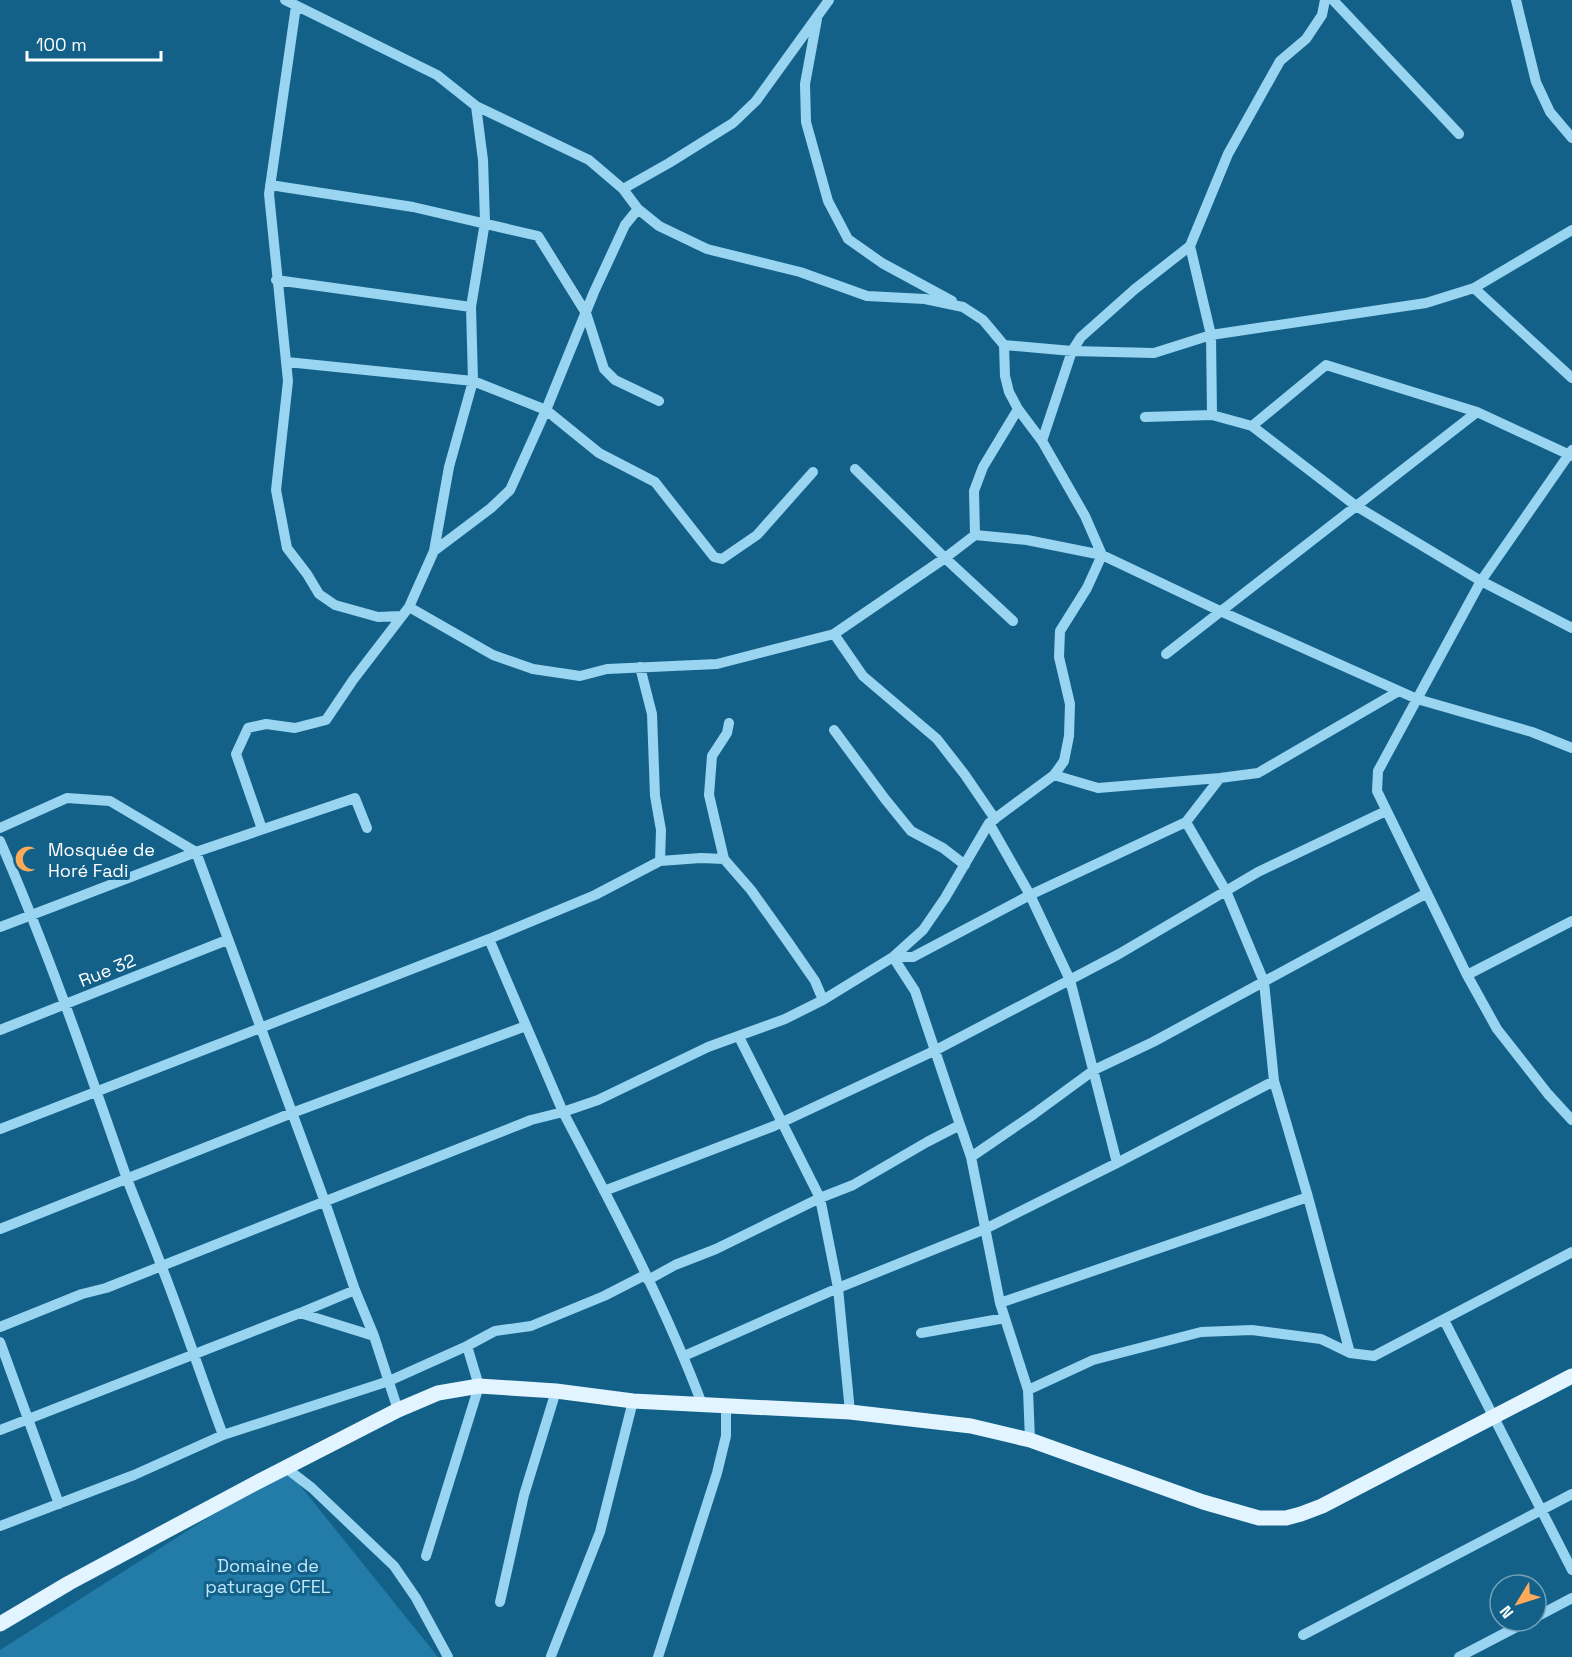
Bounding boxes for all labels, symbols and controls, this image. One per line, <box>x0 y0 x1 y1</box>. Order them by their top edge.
scale bar <box>27 24 160 62</box>
text: 100 m <box>36 33 87 56</box>
place label: Mosquée de Horé Fadi <box>48 838 155 882</box>
mosque icon: Mosquée de Horé Fadi <box>13 844 43 874</box>
street label: Rue 32 <box>75 948 139 992</box>
park label: Domaine de paturage CFEL <box>205 1554 331 1598</box>
north arrow <box>1488 1573 1548 1633</box>
text: N <box>1495 1601 1518 1623</box>

